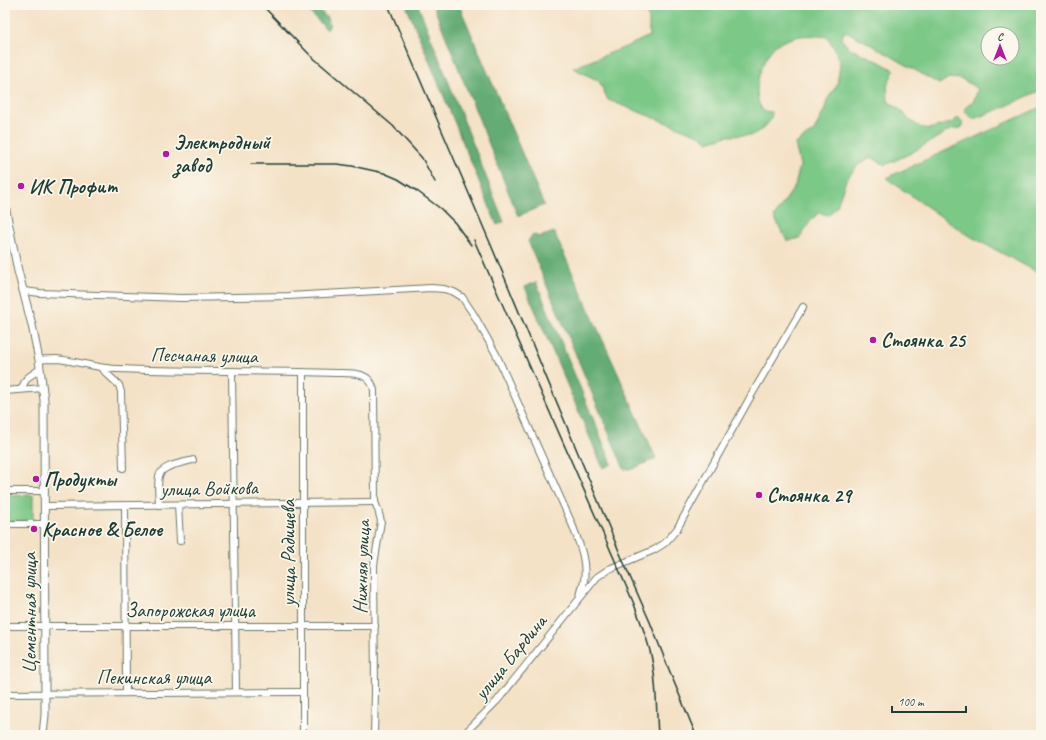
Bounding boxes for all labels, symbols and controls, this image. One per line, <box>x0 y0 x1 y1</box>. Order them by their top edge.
north arrow <box>980 26 1020 66</box>
text: С <box>997 29 1004 43</box>
place label: Электродный завод <box>172 130 271 179</box>
marker: Электродный завод <box>161 149 171 159</box>
place label: ИК Профит <box>29 174 119 199</box>
marker: ИК Профит <box>16 181 26 191</box>
place label: Стоянка 25 <box>881 328 967 353</box>
marker: Стоянка 25 <box>868 335 878 345</box>
street label: Песчаная улица <box>150 342 259 369</box>
place label: Продукты <box>44 467 118 493</box>
marker: Продукты <box>31 474 41 484</box>
street label: улица Войкова <box>159 475 260 502</box>
place label: Стоянка 29 <box>767 483 853 508</box>
marker: Стоянка 29 <box>754 490 764 500</box>
street label: улица Радищева <box>276 498 301 608</box>
place label: Красное & Белое <box>42 517 164 542</box>
street label: Нижняя улица <box>347 518 376 614</box>
marker: Красное & Белое <box>29 524 39 534</box>
street label: Цементная улица <box>17 551 42 673</box>
street label: Запорожская улица <box>125 598 257 623</box>
street label: улица Бардина <box>468 608 553 706</box>
street label: Пекинская улица <box>97 665 213 690</box>
scale bar <box>892 688 966 714</box>
text: 100 m <box>898 694 925 710</box>

